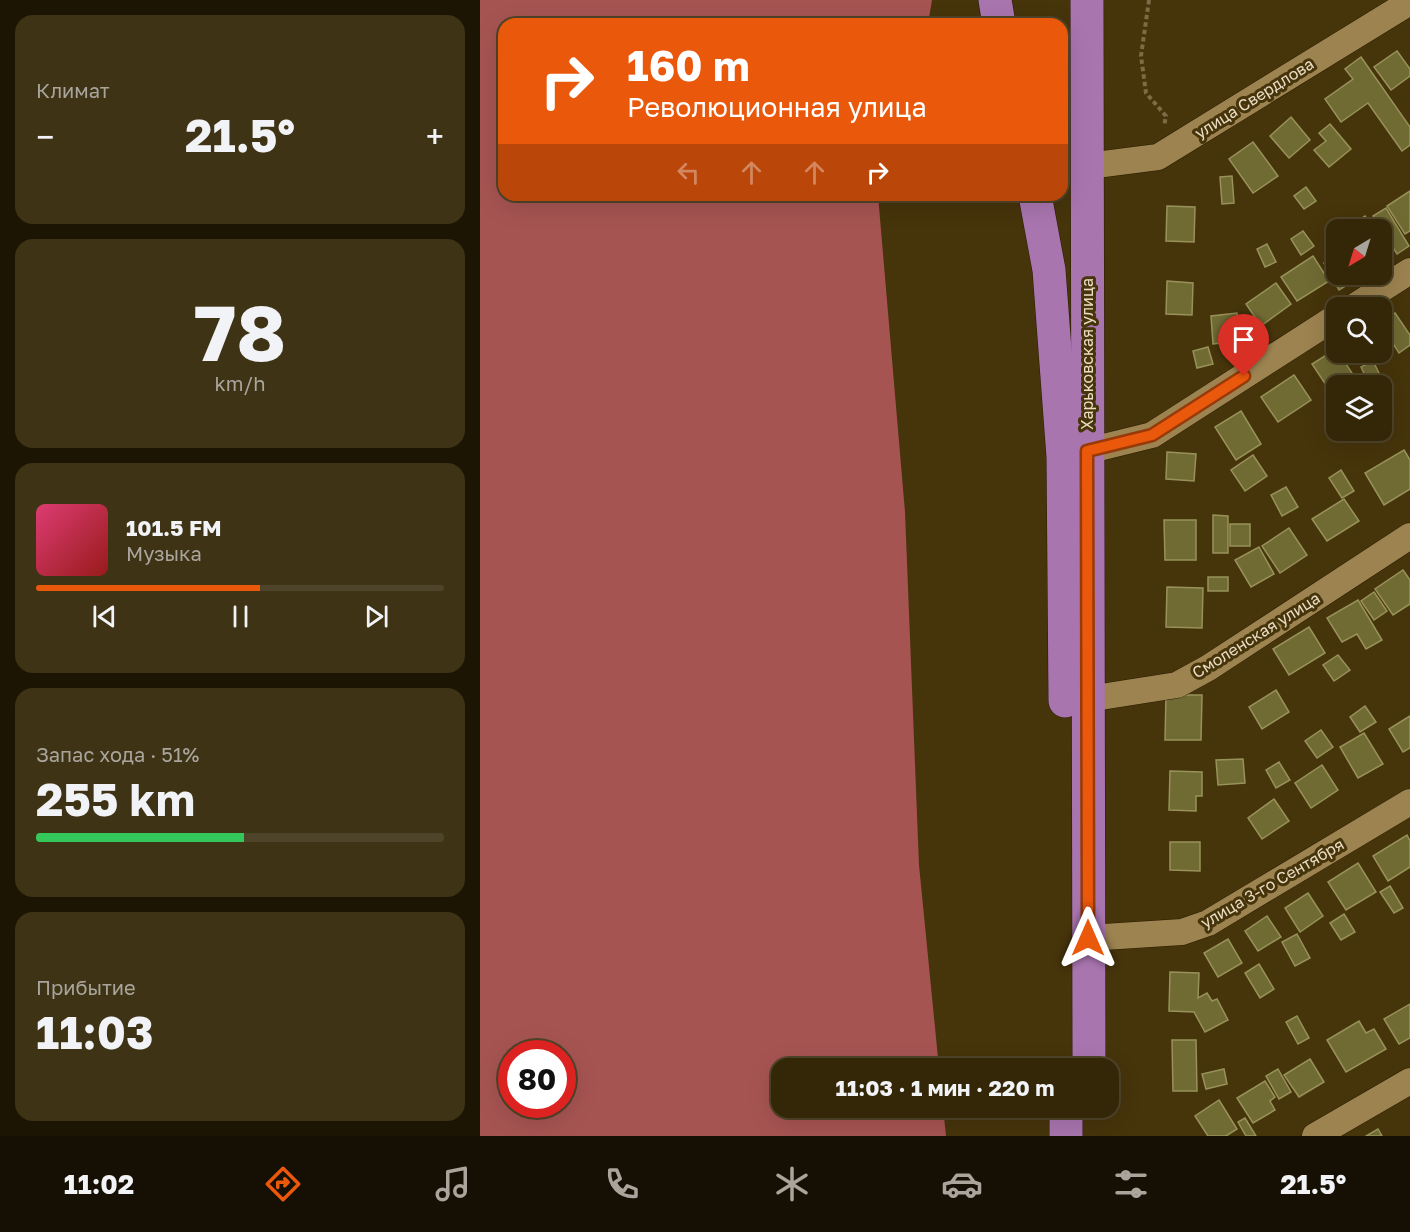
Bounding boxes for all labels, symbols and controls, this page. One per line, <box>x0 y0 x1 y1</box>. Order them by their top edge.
text: 160 m <box>627 40 750 90</box>
icon: right <box>528 42 606 120</box>
street label: улица Свердлова <box>1191 53 1317 143</box>
text: Климат <box>36 78 110 102</box>
text: Революционная улица <box>627 91 927 123</box>
text: 21.5° <box>185 108 295 162</box>
text: − <box>36 117 54 156</box>
text: + <box>426 117 444 156</box>
icon: left <box>672 156 705 189</box>
icon: ahead <box>735 156 768 189</box>
icon: ahead <box>798 156 831 189</box>
icon: right <box>861 156 894 189</box>
north arrow <box>1326 219 1392 285</box>
map controls <box>1326 219 1392 441</box>
street label: Харьковская улица <box>1077 278 1097 430</box>
text: 78 <box>194 285 286 378</box>
button: search <box>1326 297 1392 363</box>
pin <box>1218 314 1269 376</box>
icon: arrive <box>1227 323 1260 356</box>
text: km/h <box>215 371 265 395</box>
button: layers <box>1326 375 1392 441</box>
text: 101.5 FM <box>126 514 222 541</box>
text: Музыка <box>126 541 202 565</box>
street label: Смоленская улица <box>1188 588 1324 682</box>
icon: previous <box>88 600 121 633</box>
icon: pause <box>224 600 257 633</box>
icon: next <box>360 600 393 633</box>
text: Запас хода · 51% <box>36 742 199 766</box>
text: 255 km <box>36 772 195 826</box>
street label: улица 3-го Сентября <box>1197 834 1347 932</box>
position arrow <box>1056 906 1120 970</box>
text: Прибытие <box>36 975 136 999</box>
text: 11:03 <box>36 1005 153 1059</box>
speed limit sign: 80 <box>498 1040 576 1118</box>
text: 11:03 · 1 мин · 220 m <box>836 1074 1054 1101</box>
icon: directions <box>262 1163 304 1205</box>
icon: music <box>432 1163 474 1205</box>
icon: phone <box>601 1163 643 1205</box>
icon: climate <box>771 1163 813 1205</box>
icon: car <box>941 1163 983 1205</box>
icon: filters <box>1110 1163 1152 1205</box>
text: 11:02 <box>64 1168 134 1200</box>
text: 21.5° <box>1280 1168 1346 1200</box>

